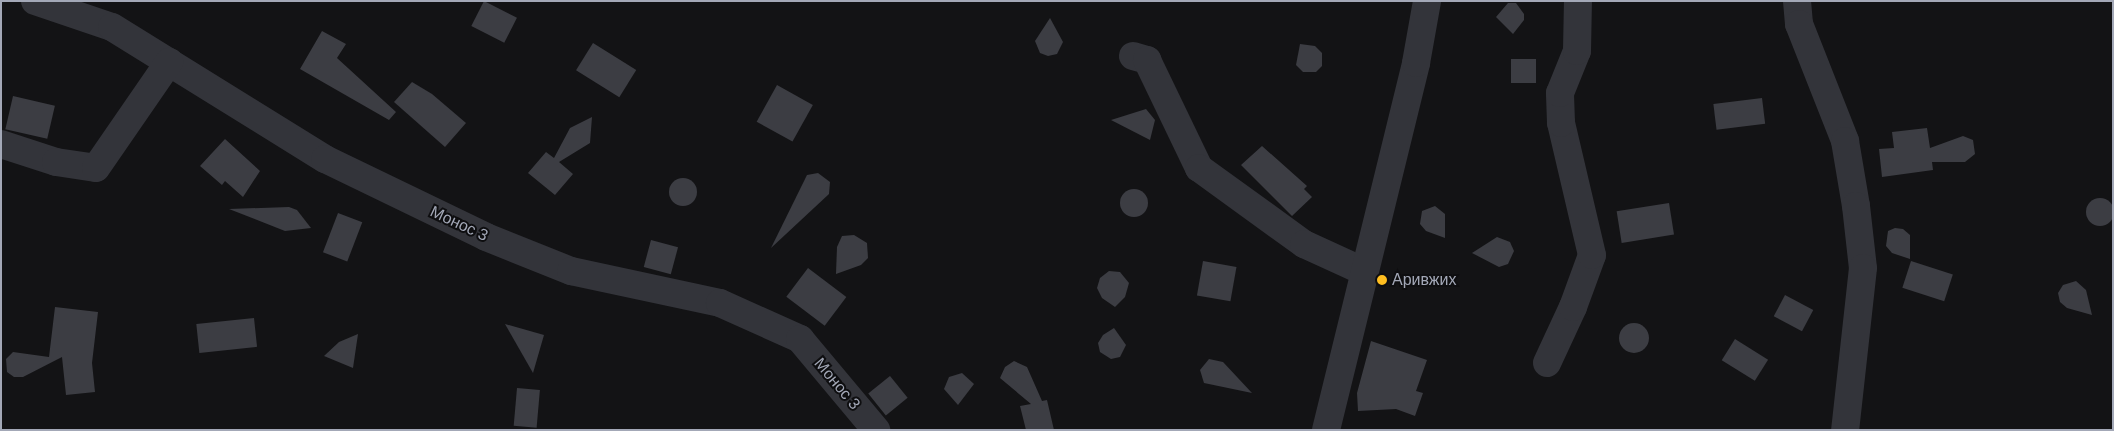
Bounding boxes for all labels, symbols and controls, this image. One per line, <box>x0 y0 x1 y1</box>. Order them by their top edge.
street label: Монос 3 <box>427 202 491 246</box>
place label: Аривжих <box>1392 270 1456 290</box>
marker: Аривжих <box>1376 274 1388 286</box>
street label: Монос 3 <box>810 354 864 414</box>

